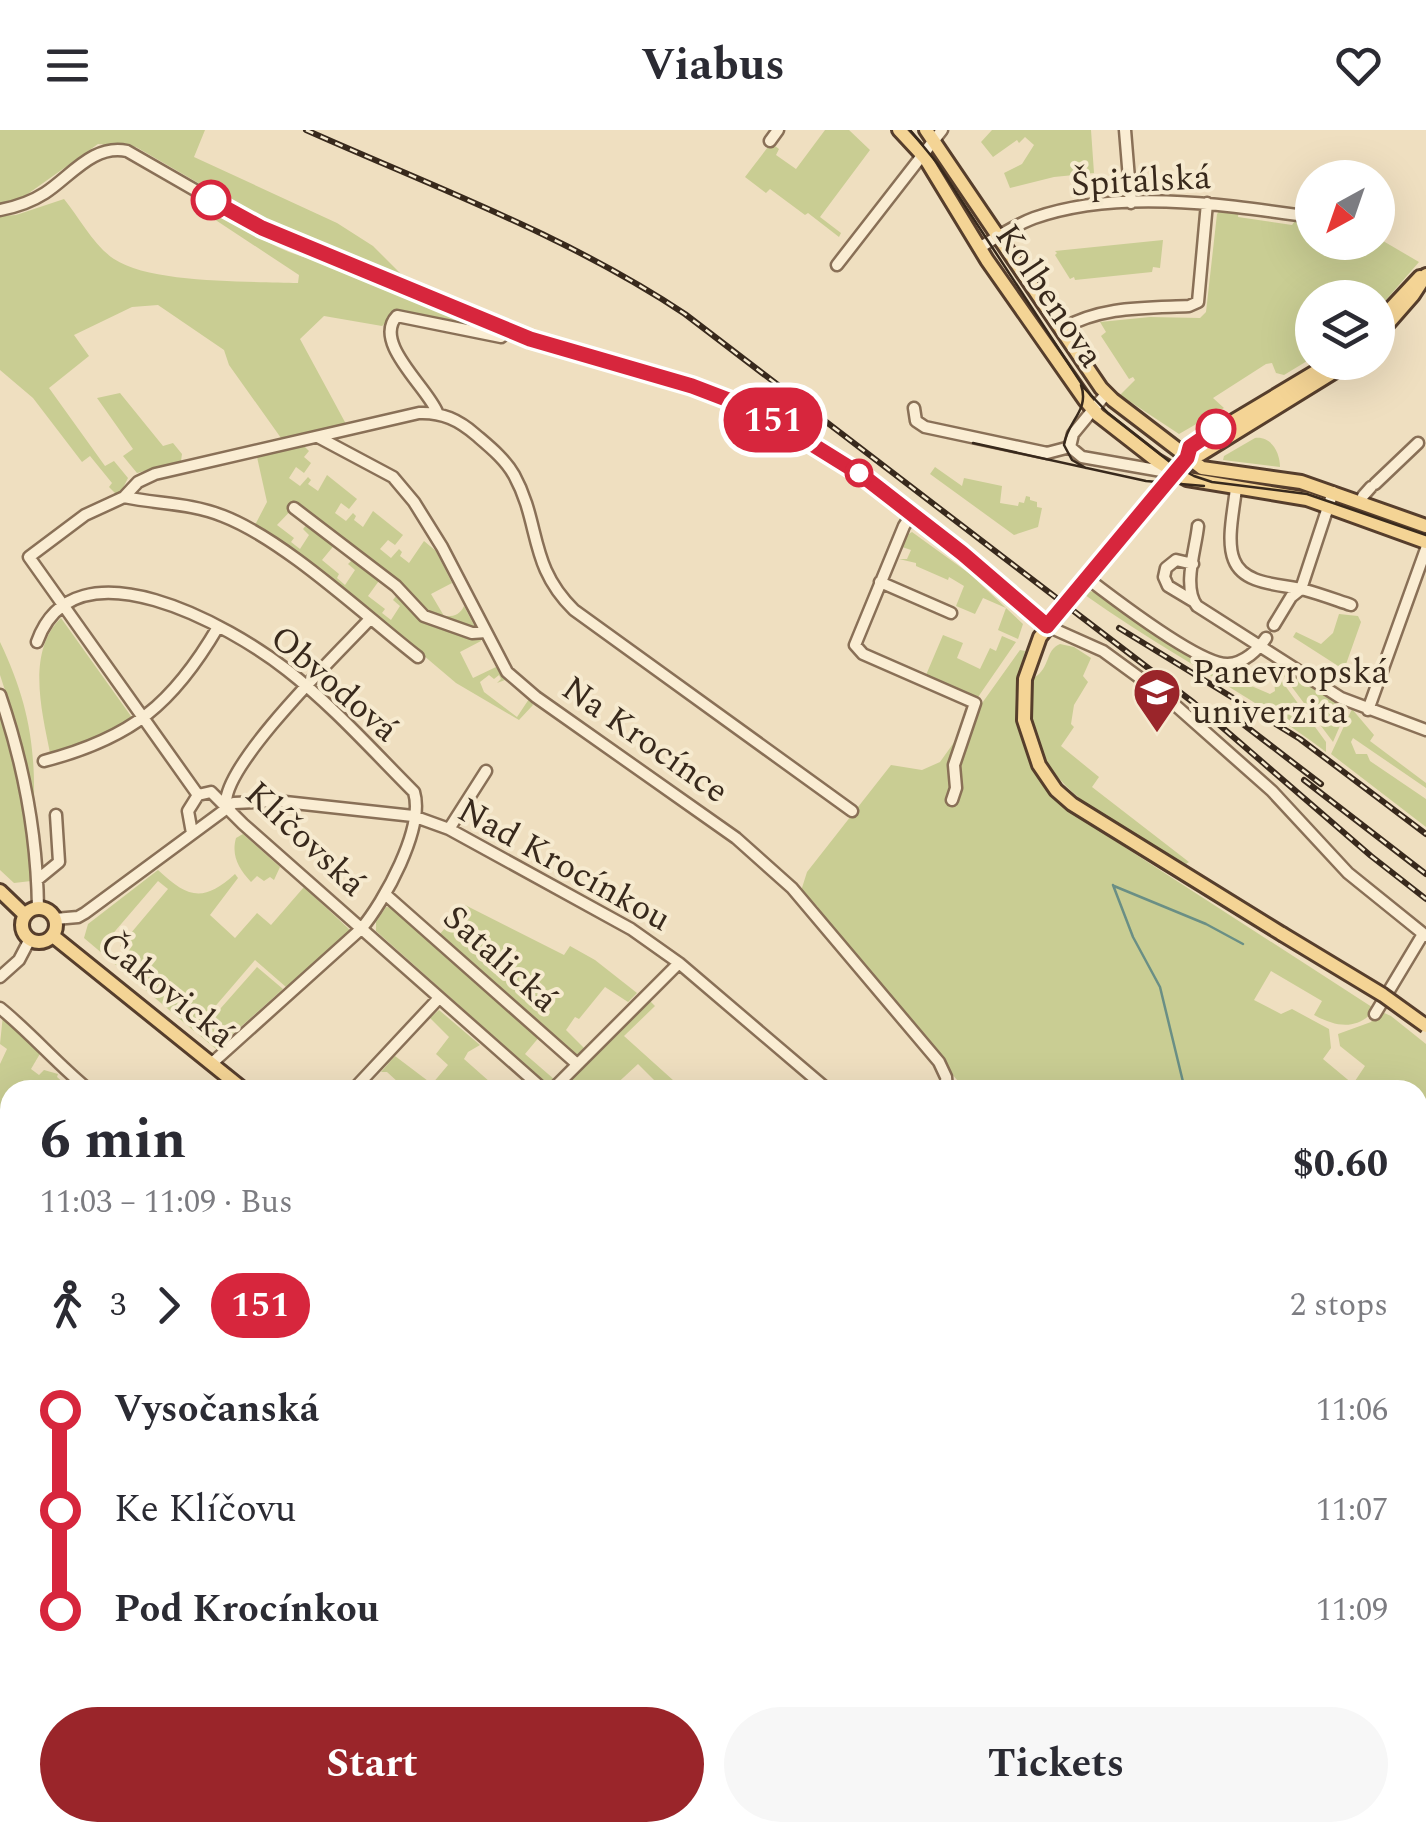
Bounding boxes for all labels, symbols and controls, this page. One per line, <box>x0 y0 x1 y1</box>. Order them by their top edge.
text: Viabus <box>641 31 785 100</box>
icon: menu <box>40 38 95 93</box>
icon: heart <box>1331 38 1386 93</box>
street label: Špitálská <box>1070 151 1212 211</box>
north arrow <box>1295 160 1395 260</box>
map controls <box>1295 160 1395 380</box>
unlabelled marker <box>192 181 230 219</box>
street label: Kolbenova <box>981 213 1117 379</box>
button: layers <box>1295 280 1395 380</box>
line badge: 151 <box>716 388 830 452</box>
text: 151 <box>744 394 802 447</box>
unlabelled marker <box>1197 410 1235 448</box>
unlabelled marker <box>846 460 872 486</box>
street label: Obvodová <box>258 613 410 755</box>
place label: Panevropská univerzita <box>1192 646 1389 739</box>
street label: Na Krocínce <box>551 663 739 817</box>
school or university icon: Panevropská univerzita <box>1131 666 1183 734</box>
street label: Klíčovská <box>232 769 378 909</box>
street label: Nad Krocínkou <box>448 784 680 946</box>
street label: Satalická <box>430 893 570 1025</box>
street label: Čakovická <box>88 919 246 1061</box>
text: 6 min <box>40 1099 186 1182</box>
text: $0.60 <box>1293 1136 1388 1194</box>
text: 11:03 – 11:09 · Bus <box>40 1178 293 1227</box>
icon: walk <box>40 1278 95 1333</box>
icon: forward <box>141 1278 196 1333</box>
text: 151 <box>231 1279 290 1332</box>
text: 3 <box>110 1281 126 1330</box>
text: 2 stops <box>1290 1281 1388 1330</box>
text: Vysočanská <box>114 1381 319 1439</box>
text: 11:06 <box>1316 1386 1388 1435</box>
text: Ke Klíčovu <box>114 1481 296 1539</box>
text: 11:07 <box>1316 1486 1388 1535</box>
text: Pod Krocínkou <box>114 1581 379 1639</box>
text: 11:09 <box>1316 1586 1388 1635</box>
button: Start <box>40 1707 704 1822</box>
button: Tickets <box>724 1707 1388 1822</box>

